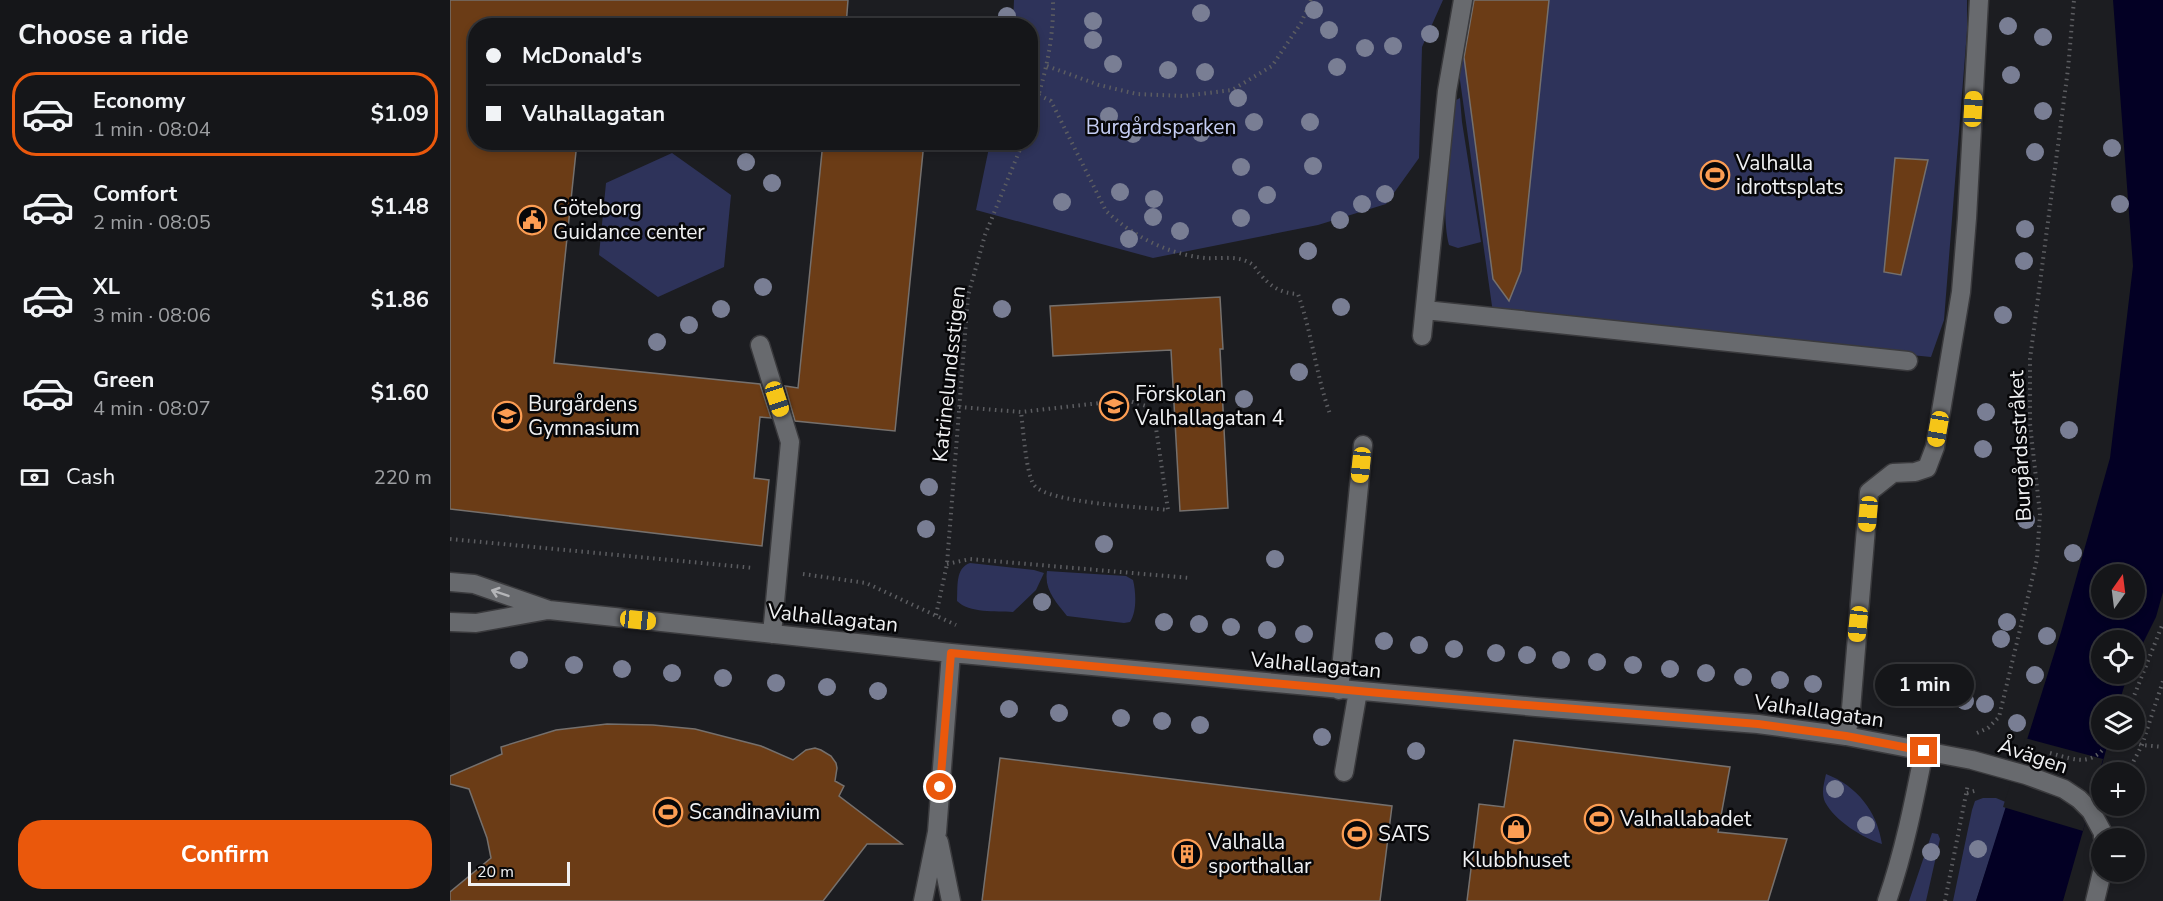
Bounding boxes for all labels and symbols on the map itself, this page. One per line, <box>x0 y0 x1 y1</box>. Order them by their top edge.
car <box>1963 91 1983 127</box>
park label: Burgårdsparken <box>1086 113 1236 141</box>
place label: Valhalla idrottsplats <box>1735 149 1844 201</box>
sports icon: Valhalla idrottsplats <box>1699 159 1731 191</box>
place label: Göteborg Guidance center <box>553 194 705 246</box>
public building icon: Göteborg Guidance center <box>516 204 548 236</box>
street label: Katrinelundsstigen <box>926 285 972 463</box>
street label: Burgårdsstråket <box>2002 369 2038 522</box>
car <box>763 379 791 419</box>
place label: Förskolan Valhallagatan 4 <box>1134 380 1284 432</box>
place label: Burgårdens Gymnasium <box>528 390 640 442</box>
school or university icon: Förskolan Valhallagatan 4 <box>1098 390 1130 422</box>
school or university icon: Burgårdens Gymnasium <box>491 400 523 432</box>
car <box>1926 410 1950 448</box>
car <box>1350 446 1372 484</box>
car <box>1857 495 1879 533</box>
north arrow <box>2091 564 2145 618</box>
one-way arrow <box>491 587 510 598</box>
street label: Valhallagatan <box>765 597 900 639</box>
car <box>1847 605 1869 643</box>
car <box>619 609 657 631</box>
street label: Valhallagatan <box>1248 645 1383 685</box>
callout: 1 min <box>1874 664 1974 706</box>
street label: Valhallagatan <box>1751 688 1886 734</box>
street label: Åvägen <box>1994 731 2072 780</box>
route end <box>1910 737 1937 764</box>
route start <box>926 773 953 800</box>
sports icon: Scandinavium <box>652 796 684 828</box>
place label: Scandinavium <box>689 798 820 826</box>
sports icon: Valhallabadet <box>1583 803 1615 835</box>
place label: Valhallabadet <box>1619 805 1752 833</box>
shop icon: Klubbhuset <box>1500 813 1532 845</box>
sports icon: SATS <box>1341 818 1373 850</box>
place label: SATS <box>1378 820 1430 848</box>
place label: Valhalla sporthallar <box>1207 828 1312 880</box>
building icon: Valhalla sporthallar <box>1171 838 1203 870</box>
place label: Klubbhuset <box>1462 846 1571 874</box>
scale bar <box>468 859 570 886</box>

